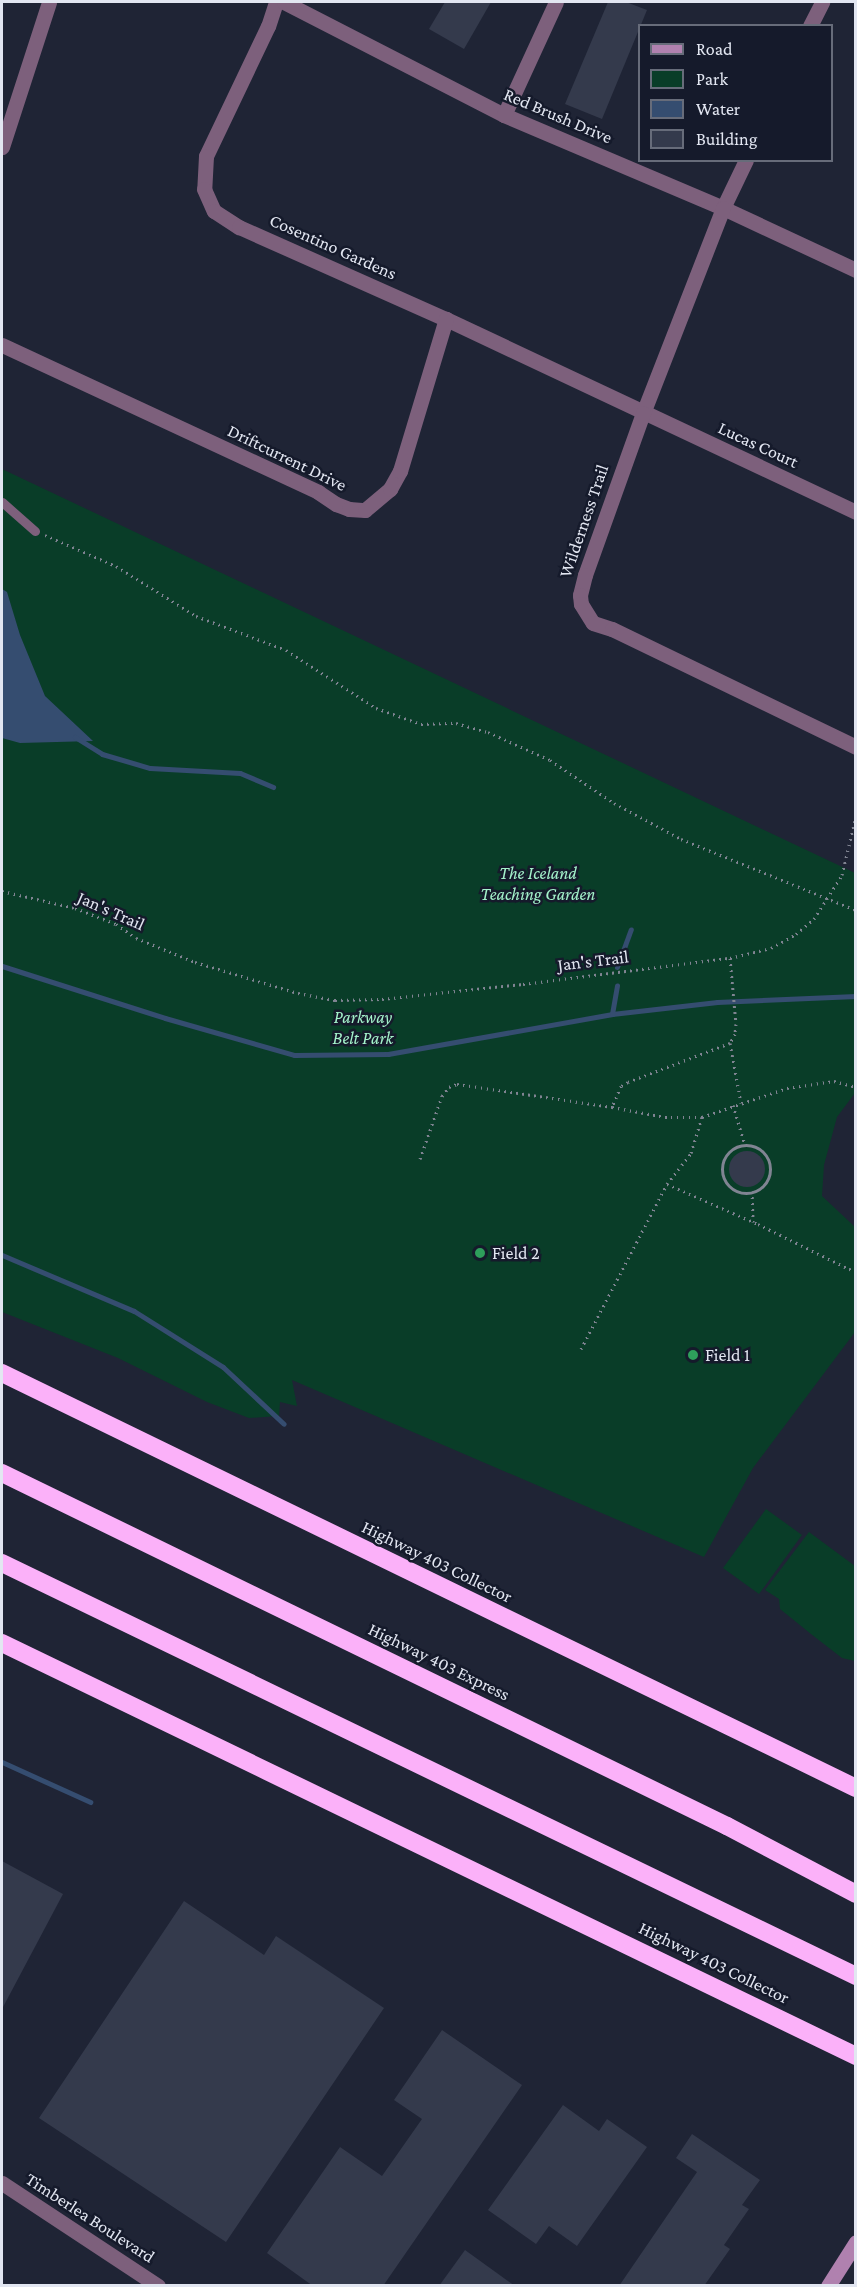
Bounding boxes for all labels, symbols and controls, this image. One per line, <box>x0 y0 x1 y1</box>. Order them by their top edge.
legend <box>638 24 833 162</box>
text: Road <box>696 39 733 59</box>
text: Park <box>696 69 728 89</box>
street label: Red Brush Drive <box>501 83 615 149</box>
text: Water <box>696 99 740 119</box>
text: Building <box>696 129 757 149</box>
street label: Cosentino Gardens <box>266 209 400 285</box>
street label: Lucas Court <box>714 417 802 473</box>
street label: Driftcurrent Drive <box>224 420 350 496</box>
street label: Wilderness Trail <box>555 462 613 580</box>
park label: The Iceland Teaching Garden <box>481 863 595 906</box>
street label: Jan's Trail <box>74 887 148 935</box>
street label: Jan's Trail <box>556 946 630 976</box>
park label: Parkway Belt Park <box>333 1007 393 1050</box>
place label: Field 2 <box>492 1242 540 1264</box>
marker: Field 2 <box>473 1246 487 1260</box>
place label: Field 1 <box>705 1344 750 1366</box>
marker: Field 1 <box>686 1348 700 1362</box>
street label: Highway 403 Collector <box>358 1516 516 1608</box>
street label: Highway 403 Express <box>365 1618 513 1706</box>
street label: Highway 403 Collector <box>635 1917 793 2009</box>
street label: Timberlea Boulevard <box>21 2168 159 2268</box>

